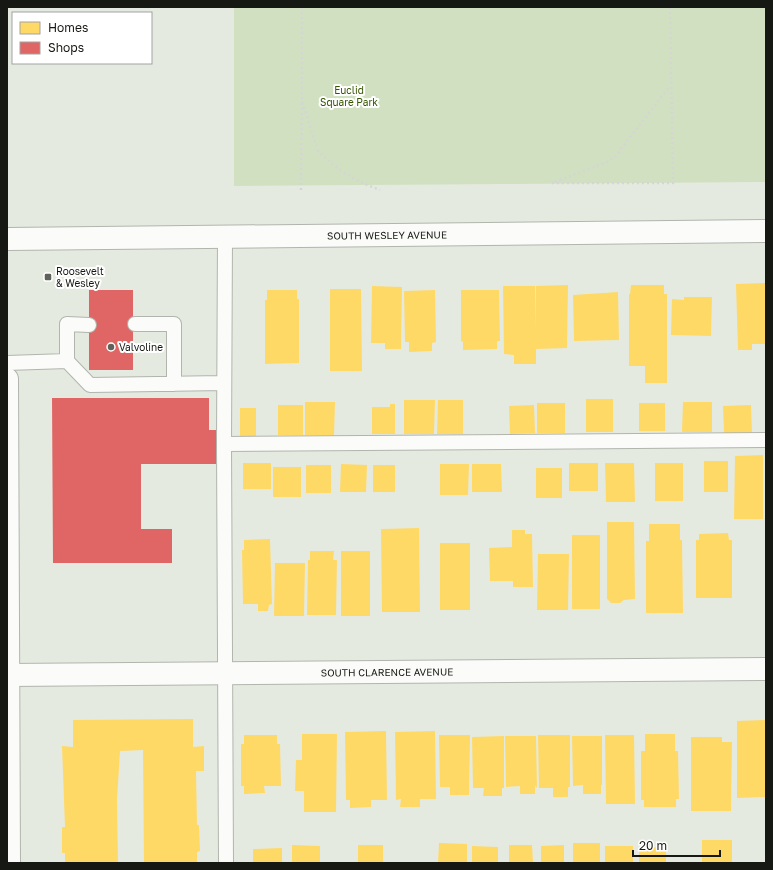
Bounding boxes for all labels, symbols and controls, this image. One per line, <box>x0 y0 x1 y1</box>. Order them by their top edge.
legend <box>12 12 152 64</box>
text: Homes <box>48 20 88 35</box>
text: Shops <box>48 40 84 55</box>
park label: Euclid Square Park <box>320 84 378 108</box>
street label: SOUTH WESLEY AVENUE <box>327 228 447 242</box>
place label: Roosevelt & Wesley <box>56 265 104 289</box>
marker: Roosevelt & Wesley <box>43 272 53 282</box>
place label: Valvoline <box>119 341 163 353</box>
marker: Valvoline <box>106 342 116 352</box>
street label: SOUTH CLARENCE AVENUE <box>321 665 453 679</box>
scale bar <box>633 832 720 858</box>
text: 20 m <box>639 838 667 853</box>

